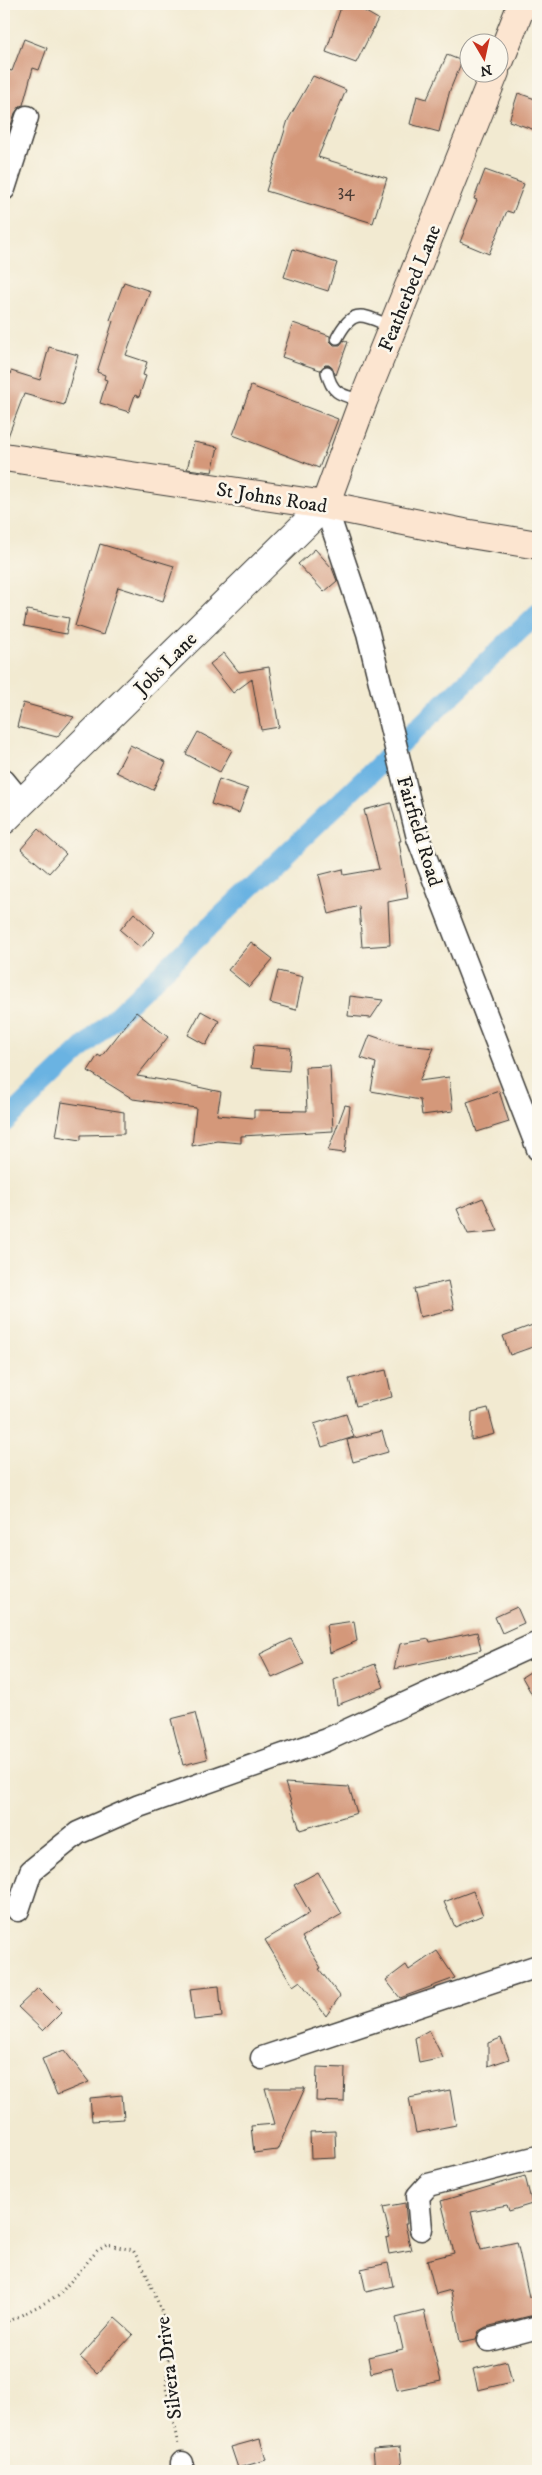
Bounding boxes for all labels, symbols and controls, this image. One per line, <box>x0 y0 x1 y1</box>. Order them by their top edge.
north arrow <box>460 32 510 82</box>
text: N <box>478 60 493 80</box>
house number: 34 <box>337 180 355 202</box>
street label: Featherbed Lane <box>374 221 447 356</box>
street label: St Johns Road <box>215 477 329 520</box>
street label: Jobs Lane <box>128 627 203 702</box>
street label: Fairfield Road <box>390 773 447 890</box>
street label: Silvera Drive <box>151 2315 188 2421</box>

